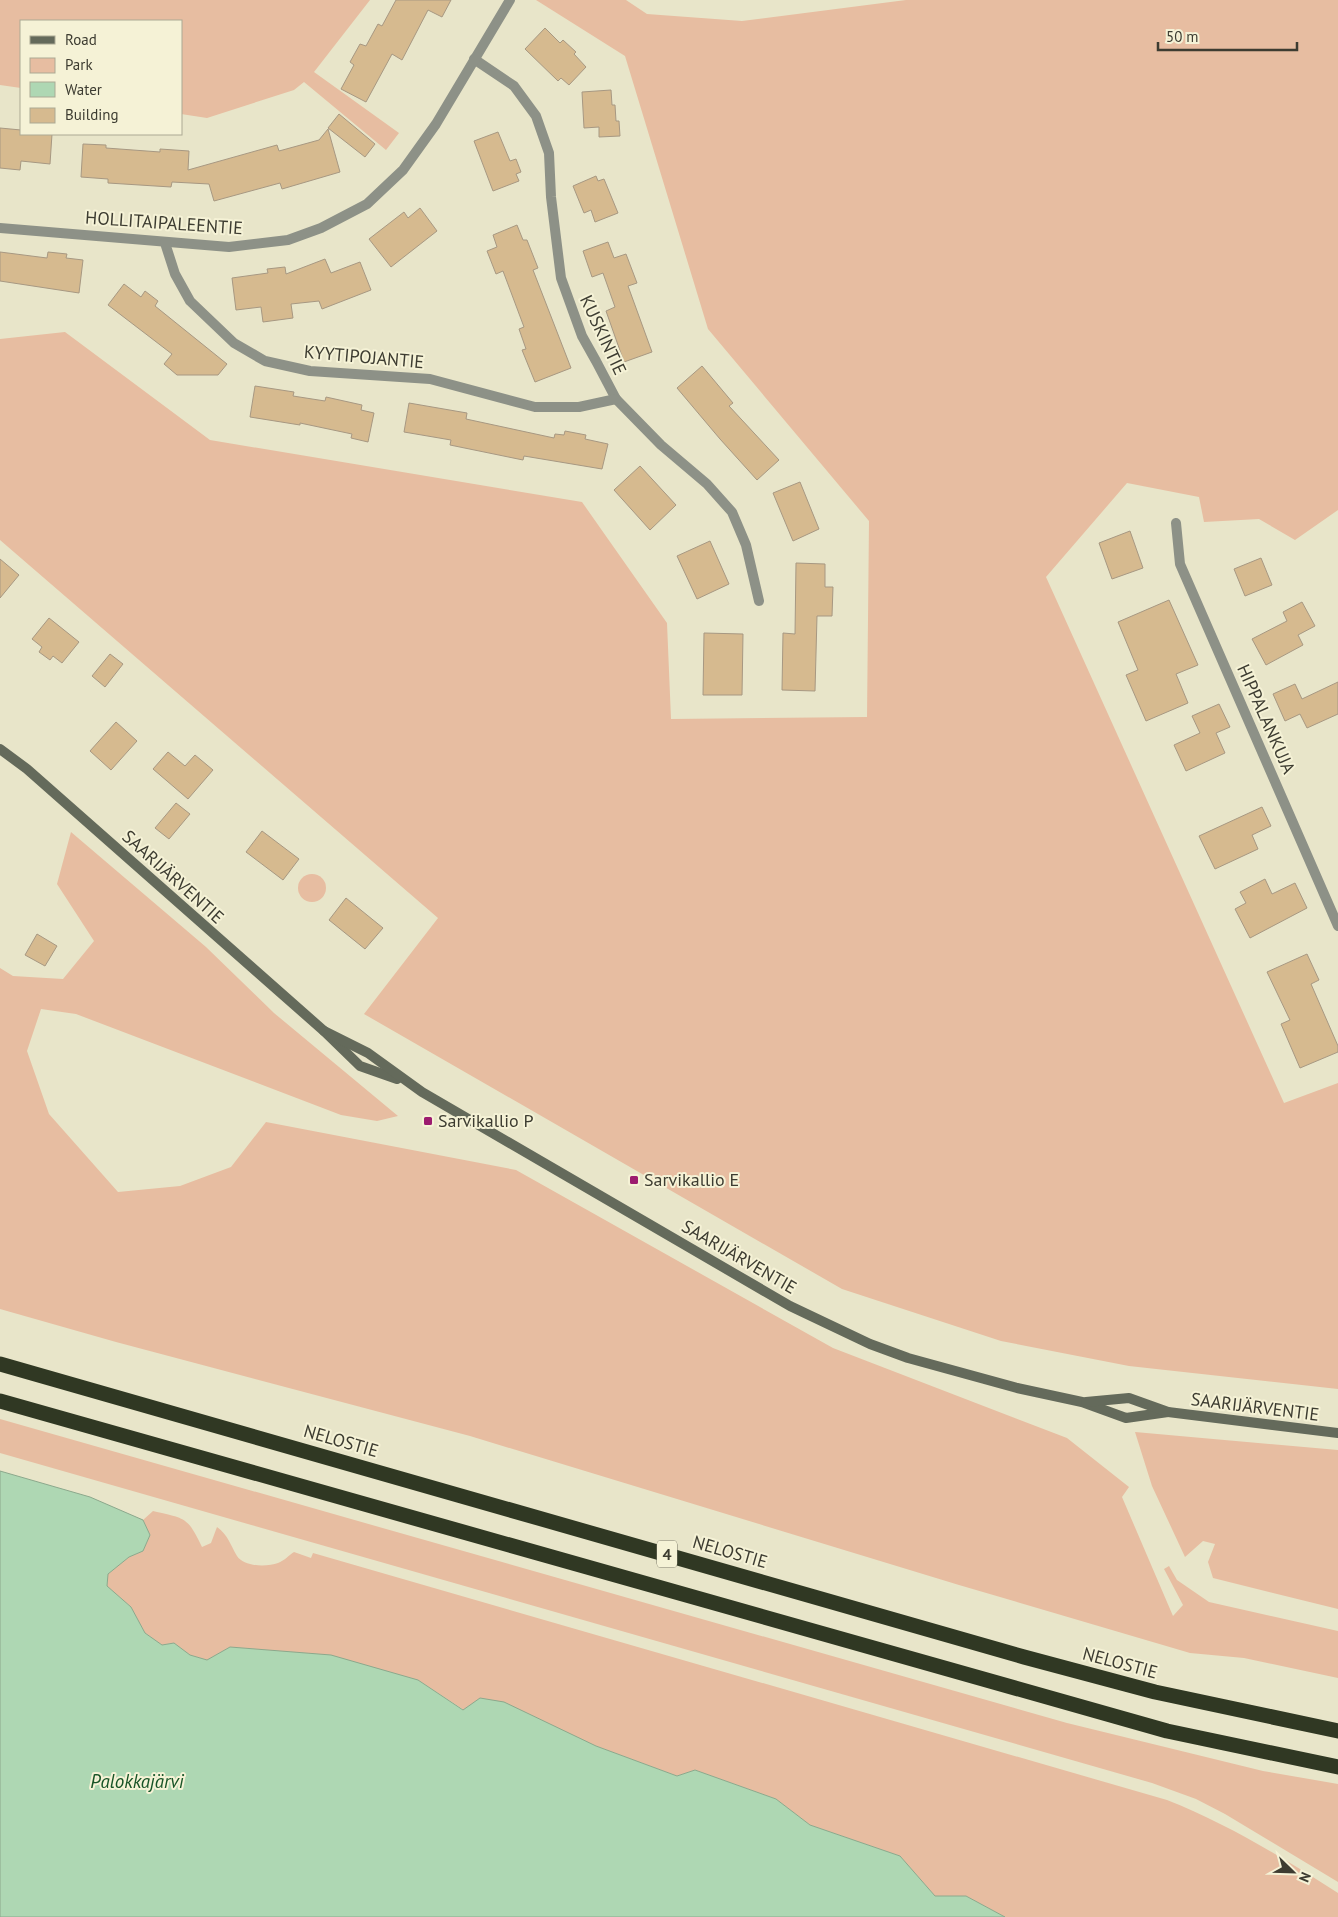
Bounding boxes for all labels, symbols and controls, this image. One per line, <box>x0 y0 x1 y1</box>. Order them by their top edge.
legend <box>20 20 182 135</box>
scale bar <box>1158 20 1297 52</box>
text: 50 m <box>1166 27 1199 46</box>
text: Road <box>65 30 97 49</box>
text: Park <box>65 55 93 74</box>
text: Water <box>65 80 102 99</box>
text: Building <box>65 105 119 124</box>
street label: HOLLITAIPALEENTIE <box>84 206 244 239</box>
street label: KUSKINTIE <box>575 291 632 378</box>
street label: KYYTIPOJANTIE <box>303 340 425 373</box>
street label: HIPPALANKUJA <box>1232 660 1301 778</box>
street label: SAARIJÄRVENTIE <box>118 825 229 928</box>
place label: Sarvikallio P <box>438 1109 534 1132</box>
marker: Sarvikallio P <box>422 1115 434 1127</box>
place label: Sarvikallio E <box>644 1168 739 1191</box>
marker: Sarvikallio E <box>628 1174 640 1186</box>
street label: SAARIJÄRVENTIE <box>678 1214 801 1299</box>
street label: SAARIJÄRVENTIE <box>1190 1387 1321 1426</box>
street label: NELOSTIE <box>301 1419 381 1462</box>
street label: NELOSTIE <box>690 1530 770 1573</box>
road number: 4 <box>657 1540 677 1568</box>
street label: NELOSTIE <box>1080 1641 1160 1684</box>
water label: Palokkajärvi <box>90 1769 185 1793</box>
north arrow <box>1268 1847 1318 1897</box>
text: N <box>1295 1869 1315 1885</box>

